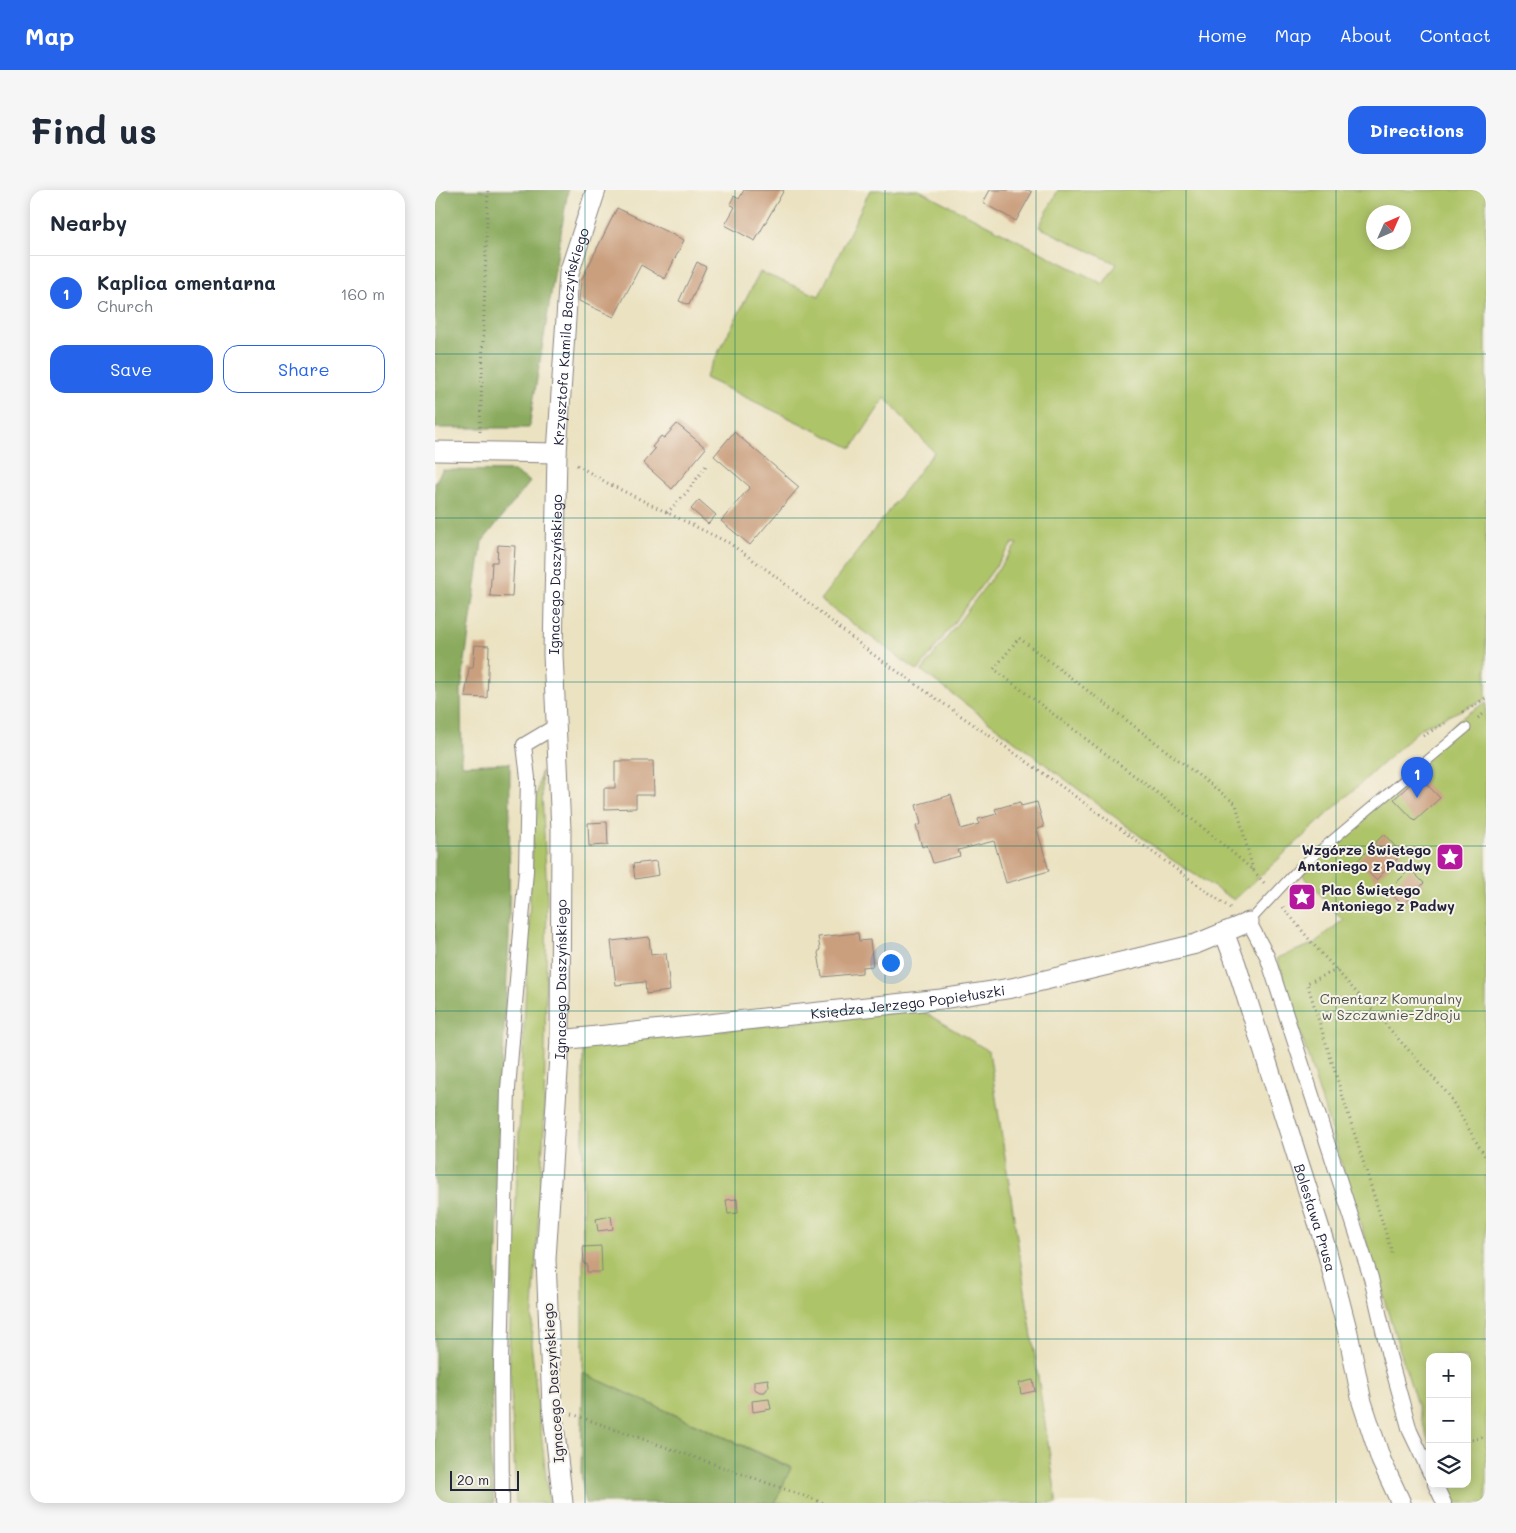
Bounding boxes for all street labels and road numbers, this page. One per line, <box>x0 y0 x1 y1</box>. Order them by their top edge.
street label: Krzysztofa Kamila Baczyńskiego <box>548 225 593 446</box>
street label: Ignacego Daszyńskiego <box>543 494 566 655</box>
street label: Ignacego Daszyńskiego <box>549 899 570 1060</box>
street label: Księdza Jerzego Popiełuszki <box>810 980 1006 1022</box>
street label: Bolesława Prusa <box>1290 1161 1341 1274</box>
street label: Ignacego Daszyńskiego <box>538 1302 568 1464</box>

